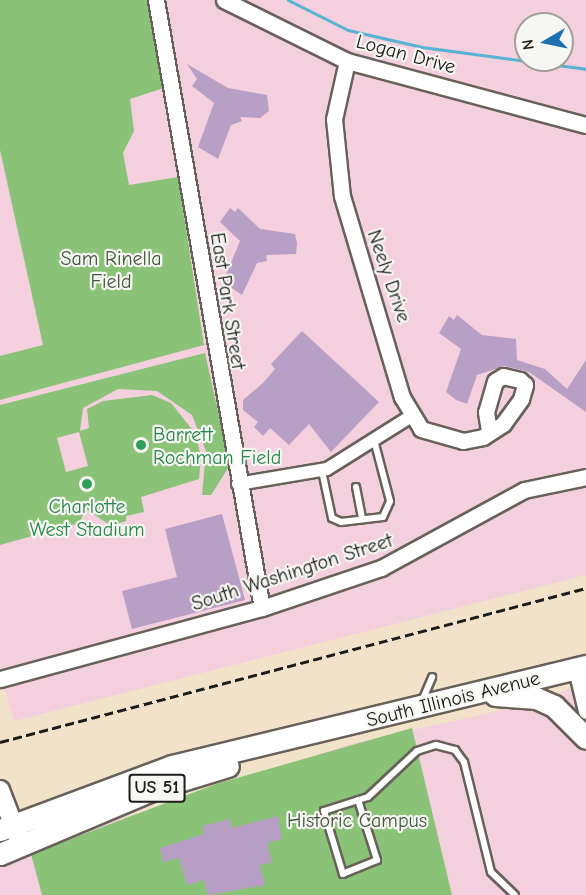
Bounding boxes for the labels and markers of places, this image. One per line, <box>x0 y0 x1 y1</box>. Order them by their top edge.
place label: Barrett Rochman Field <box>153 422 281 469</box>
marker: Barrett Rochman Field <box>134 438 148 452</box>
marker: Charlotte West Stadium <box>80 477 94 491</box>
place label: Charlotte West Stadium <box>29 494 145 541</box>

